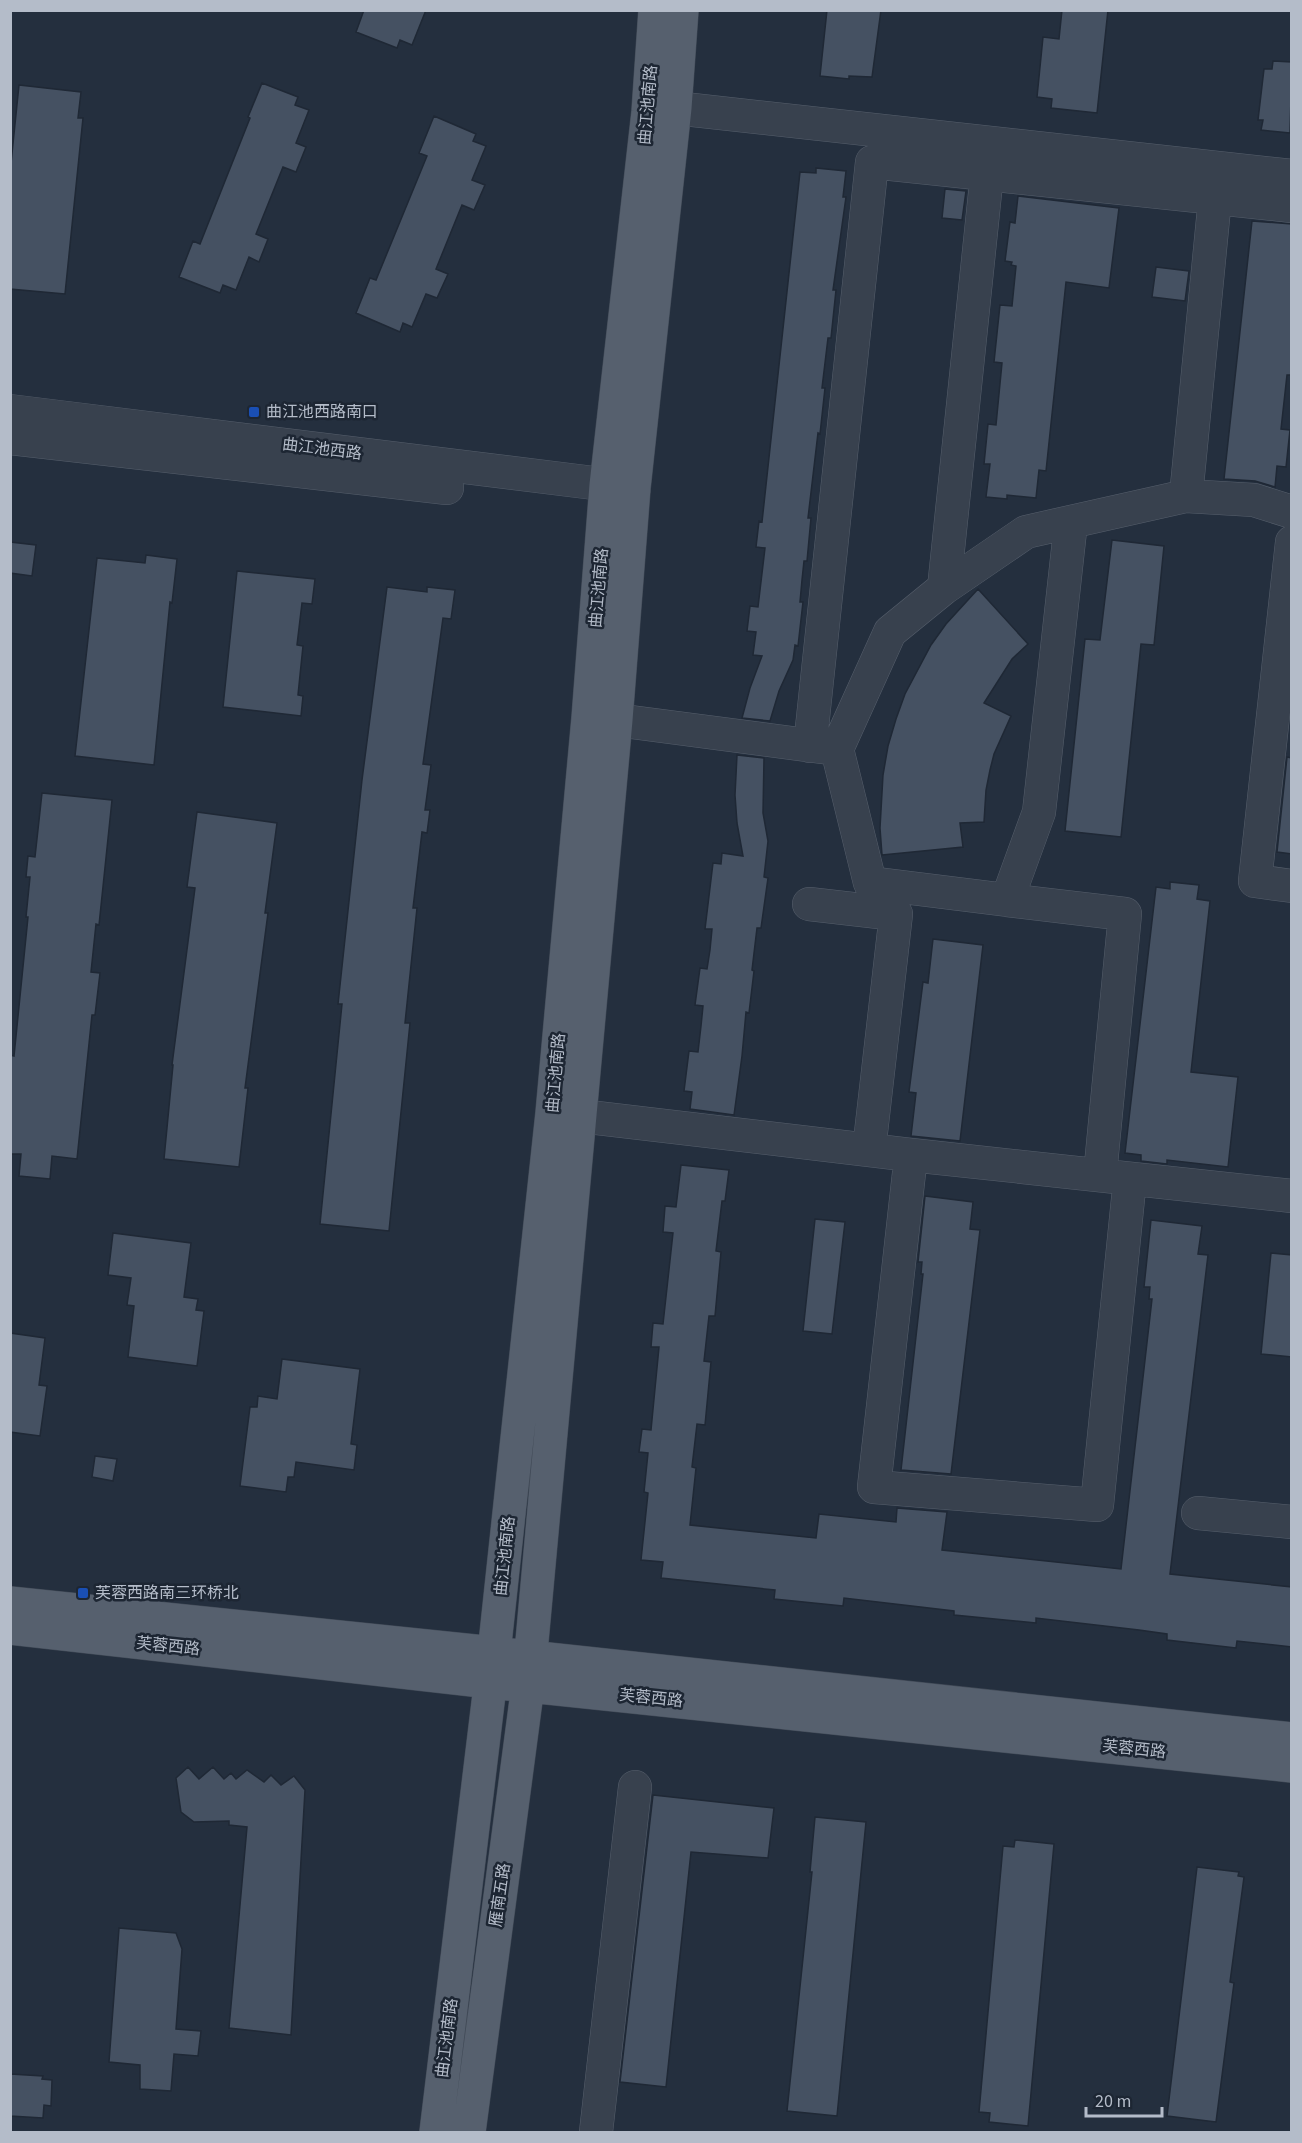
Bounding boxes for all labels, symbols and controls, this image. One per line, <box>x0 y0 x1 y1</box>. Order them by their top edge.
street label: 曲江池南路 <box>634 64 662 146</box>
place label: 曲江池西路南口 <box>266 401 378 423</box>
marker: 曲江池西路南口 <box>247 405 261 419</box>
street label: 曲江池西路 <box>281 433 363 465</box>
street label: 曲江池南路 <box>585 547 613 629</box>
street label: 曲江池南路 <box>542 1032 570 1114</box>
street label: 曲江池南路 <box>490 1515 520 1597</box>
place label: 芙蓉西路南三环桥北 <box>95 1582 239 1604</box>
marker: 芙蓉西路南三环桥北 <box>76 1586 90 1600</box>
street label: 芙蓉西路 <box>135 1632 201 1660</box>
street label: 芙蓉西路 <box>618 1684 684 1712</box>
street label: 芙蓉西路 <box>1101 1735 1167 1763</box>
street label: 雁南五路 <box>485 1862 515 1928</box>
street label: 曲江池南路 <box>431 1997 463 2079</box>
scale bar <box>1086 2080 1162 2118</box>
text: 20 m <box>1095 2089 1131 2114</box>

